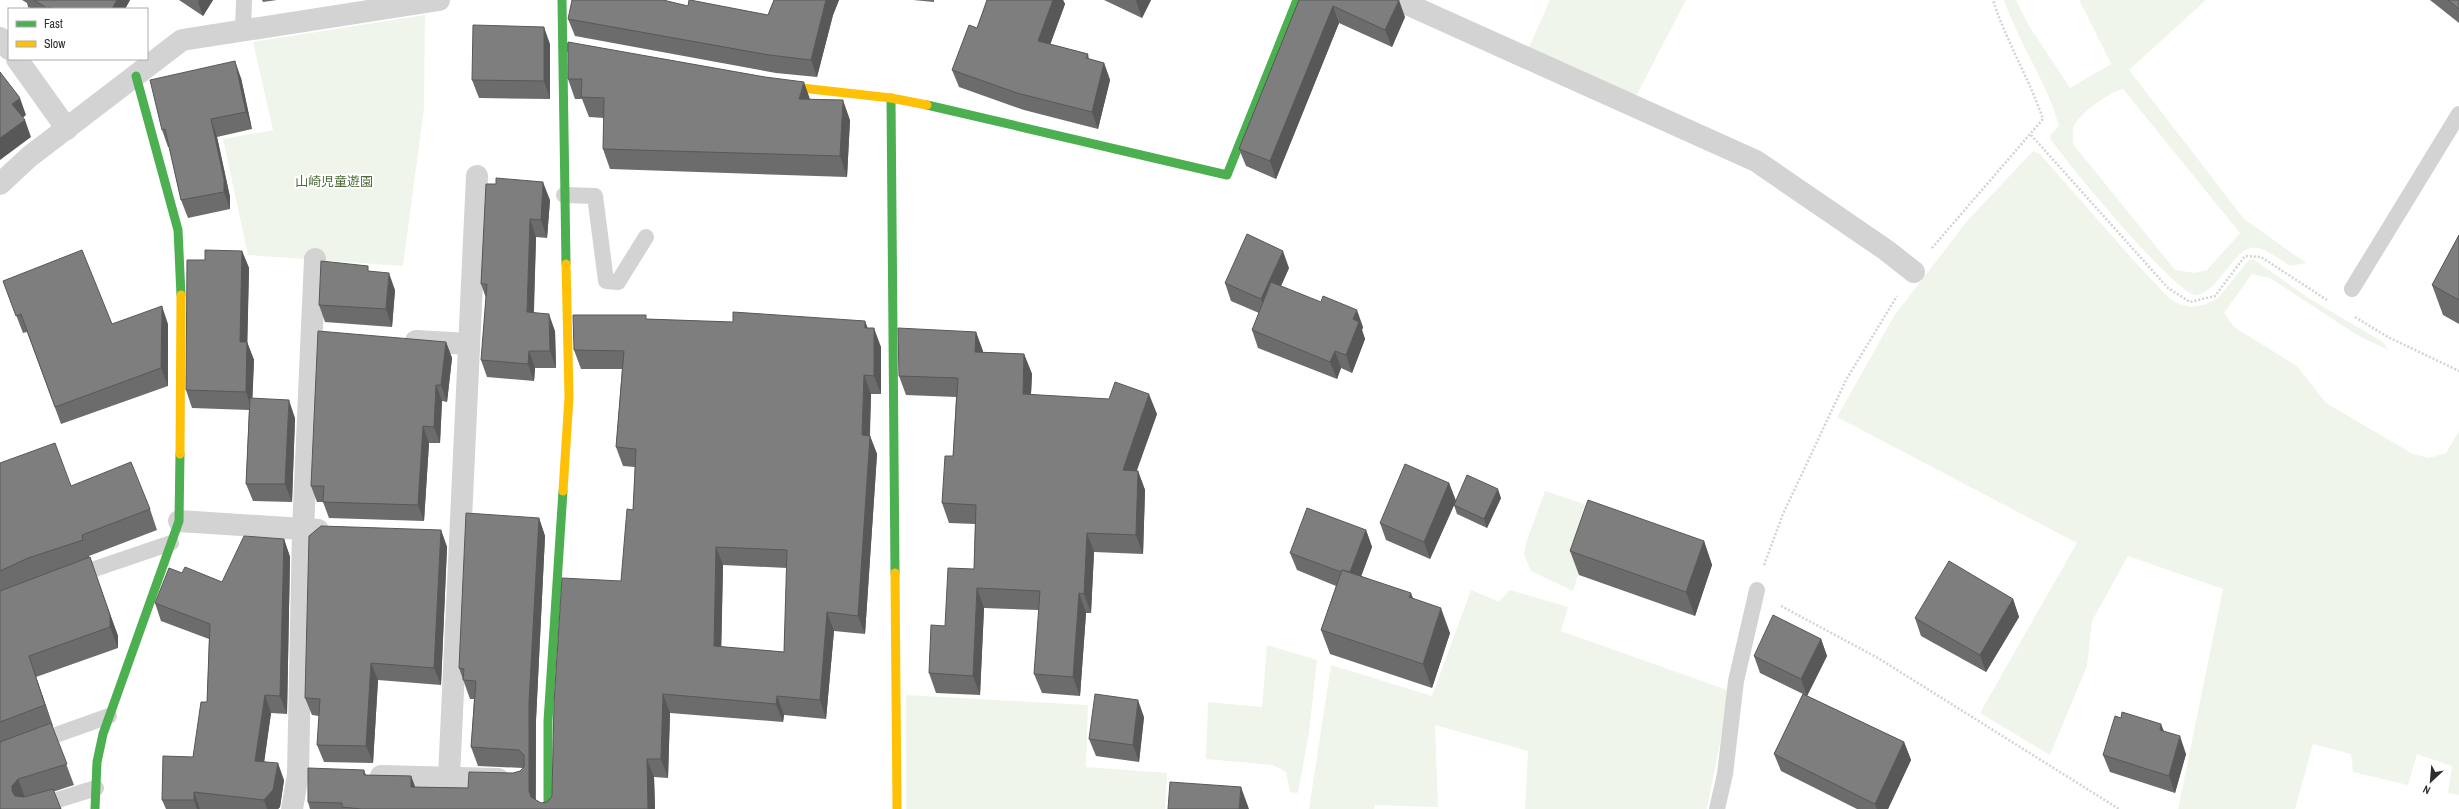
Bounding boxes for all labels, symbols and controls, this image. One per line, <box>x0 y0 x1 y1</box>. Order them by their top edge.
legend <box>8 8 148 60</box>
text: Fast <box>44 16 63 32</box>
text: Slow <box>44 36 66 52</box>
park label: 山崎児童遊園 <box>295 173 373 190</box>
north arrow <box>2411 761 2451 801</box>
text: N <box>2421 782 2433 798</box>

